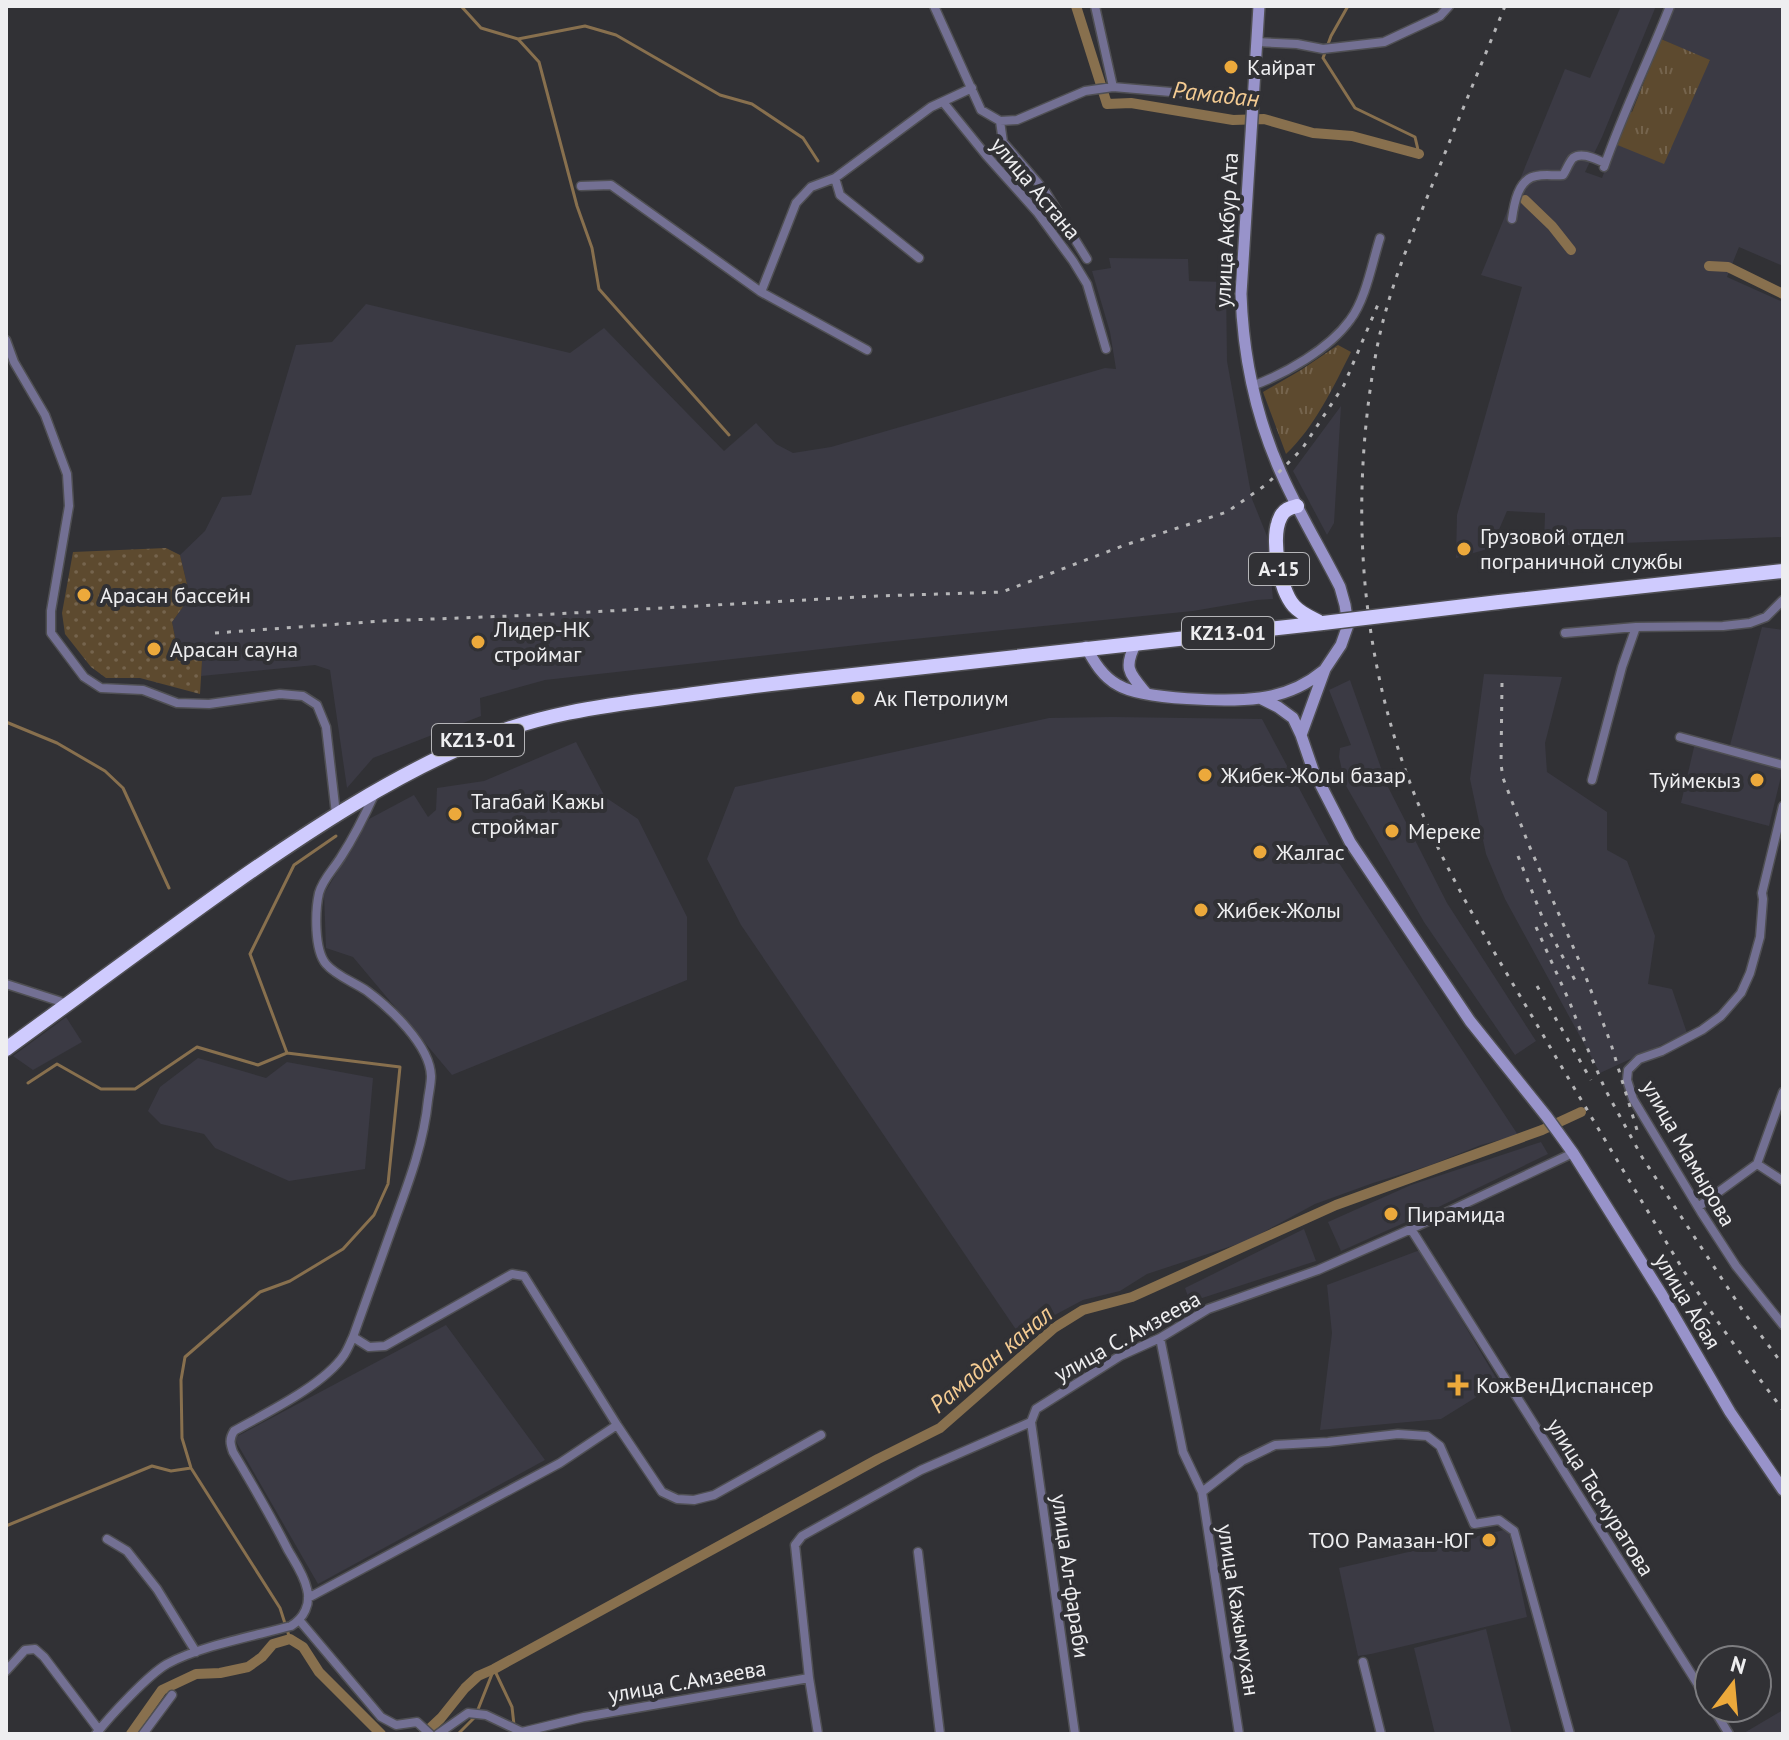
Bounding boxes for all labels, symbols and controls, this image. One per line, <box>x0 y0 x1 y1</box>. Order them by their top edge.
place label: Кайрат <box>1247 53 1315 81</box>
marker: Кайрат <box>1222 58 1240 76</box>
water label: Рамадан <box>1171 74 1261 114</box>
street label: улица Астана <box>985 131 1087 245</box>
street label: улица Акбур Ата <box>1208 152 1244 308</box>
place label: Грузовой отдел пограничной службы <box>1480 522 1683 575</box>
marker: Грузовой отдел пограничной службы <box>1455 540 1473 558</box>
road number: A-15 <box>1249 553 1309 585</box>
place label: Арасан бассейн <box>100 581 251 609</box>
marker: Арасан бассейн <box>75 586 93 604</box>
place label: Лидер-НК строймаг <box>493 615 591 668</box>
road number: KZ13-01 <box>1182 617 1274 649</box>
marker: Лидер-НК строймаг <box>469 633 487 651</box>
place label: Арасан сауна <box>170 635 298 663</box>
marker: Арасан сауна <box>145 640 163 658</box>
place label: Ак Петролиум <box>874 684 1009 712</box>
marker: Ак Петролиум <box>849 689 867 707</box>
road number: KZ13-01 <box>432 724 524 756</box>
place label: Жибек-Жолы базар <box>1220 761 1406 789</box>
marker: Жибек-Жолы базар <box>1196 766 1214 784</box>
place label: Туймекыз <box>1649 766 1741 794</box>
marker: Туймекыз <box>1748 771 1766 789</box>
place label: Тагабай Кажы строймаг <box>471 787 605 840</box>
marker: Тагабай Кажы строймаг <box>446 805 464 823</box>
place label: Мереке <box>1408 817 1481 845</box>
marker: Мереке <box>1383 822 1401 840</box>
place label: Жалгас <box>1275 838 1345 866</box>
marker: Жалгас <box>1251 843 1269 861</box>
place label: Жибек-Жолы <box>1216 896 1341 924</box>
marker: Жибек-Жолы <box>1192 901 1210 919</box>
street label: улица Мамырова <box>1636 1075 1742 1231</box>
place label: Пирамида <box>1407 1200 1505 1228</box>
marker: Пирамида <box>1382 1205 1400 1223</box>
street label: улица Абая <box>1648 1248 1728 1354</box>
street label: улица С. Амзеева <box>1049 1284 1205 1388</box>
water label: Рамадан канал <box>923 1298 1059 1420</box>
place label: КожВенДиспансер <box>1476 1371 1654 1399</box>
marker: КожВенДиспансер <box>1447 1374 1469 1396</box>
street label: улица Тасмуратова <box>1541 1413 1661 1581</box>
street label: улица Ал-фараби <box>1046 1492 1096 1660</box>
street label: улица Кажымухан <box>1212 1522 1266 1698</box>
place label: ТОО Рамазан-ЮГ <box>1309 1526 1474 1554</box>
marker: ТОО Рамазан-ЮГ <box>1480 1531 1498 1549</box>
north arrow <box>1693 1644 1773 1724</box>
text: N <box>1728 1649 1749 1680</box>
street label: улица С.Амзеева <box>606 1653 768 1709</box>

